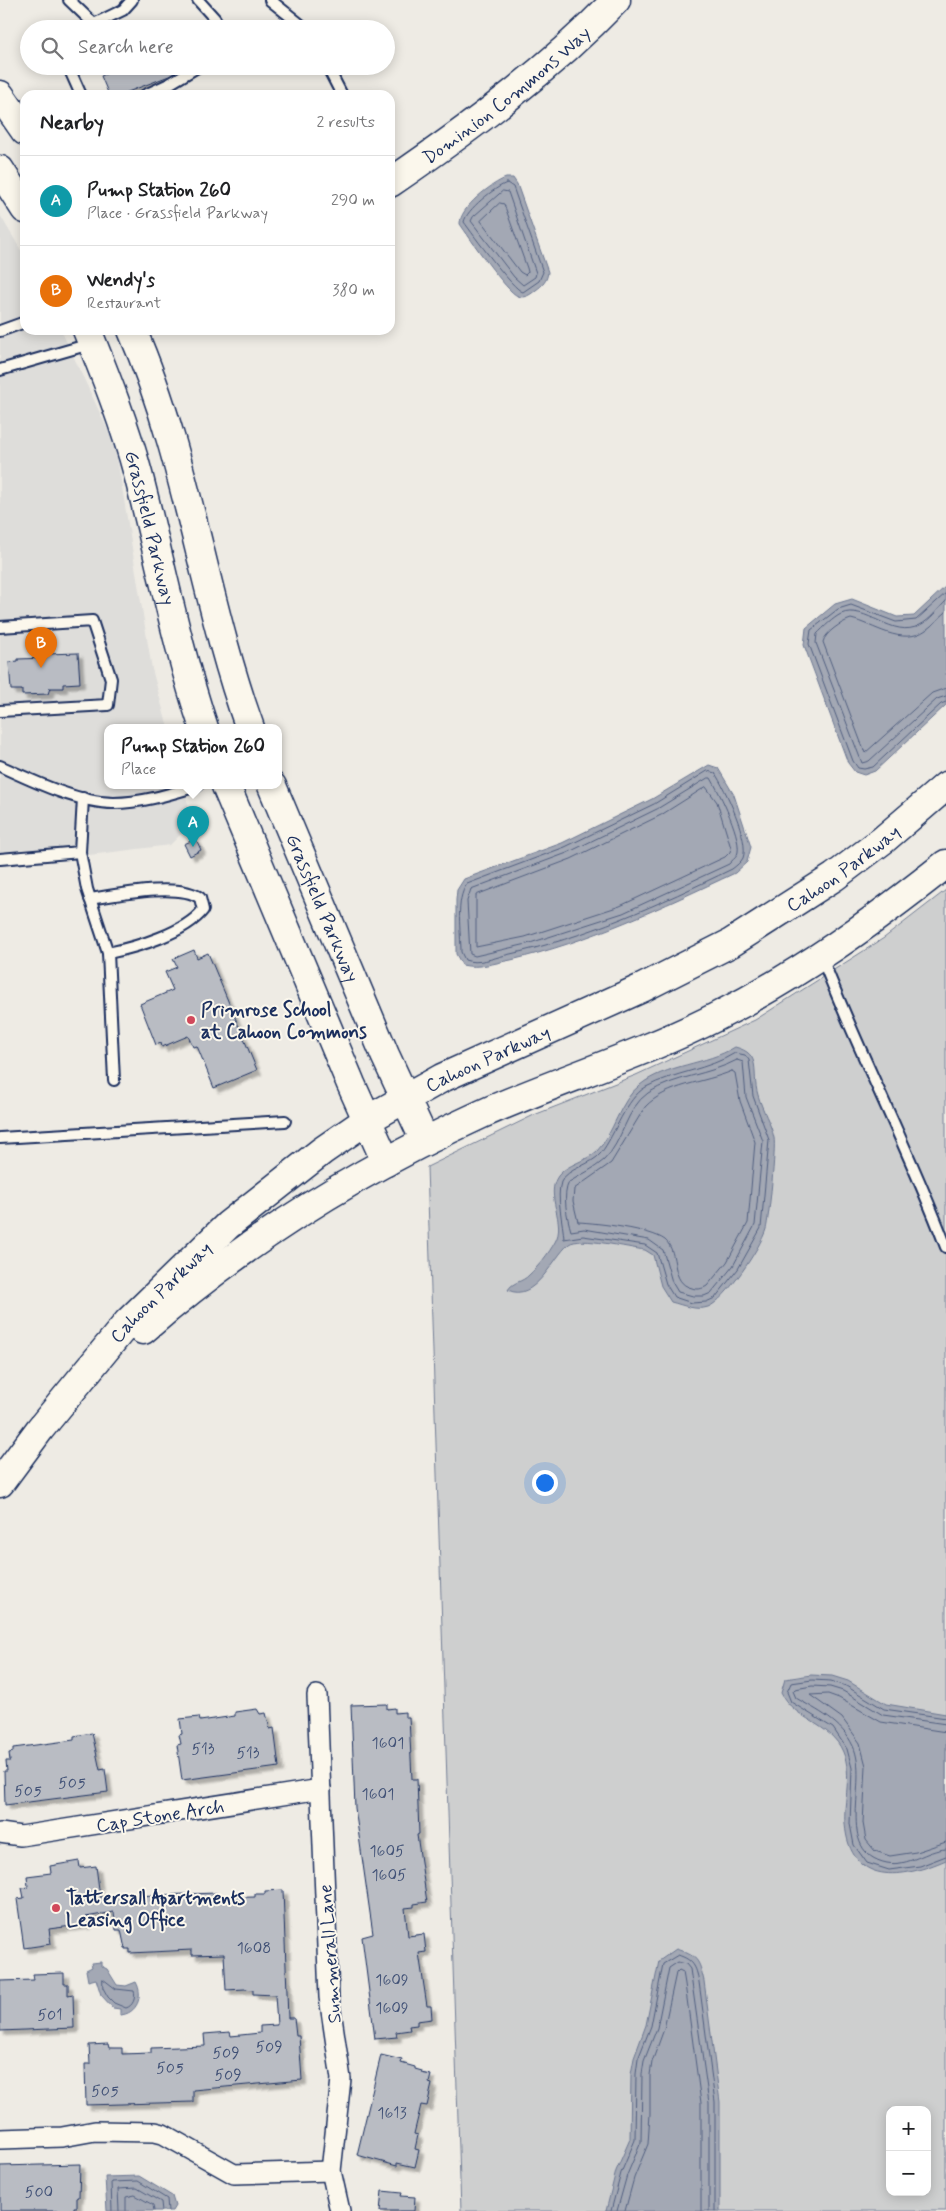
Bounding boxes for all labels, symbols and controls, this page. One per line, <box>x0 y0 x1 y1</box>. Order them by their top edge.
search box <box>20 20 395 75</box>
street label: Dominion Commons Way <box>418 21 596 171</box>
icon: search <box>38 34 66 62</box>
text: Search here <box>78 35 174 60</box>
text: Nearby <box>40 109 104 137</box>
text: 2 results <box>317 112 375 133</box>
text: Pump Station 260 <box>87 178 231 203</box>
text: A <box>51 190 61 211</box>
text: 290 m <box>331 190 375 211</box>
text: Place · Grassfield Parkway <box>87 203 268 224</box>
text: Wendy's <box>87 268 155 293</box>
text: B <box>51 280 61 301</box>
text: 380 m <box>332 280 375 301</box>
text: Restaurant <box>87 293 161 314</box>
street label: Grassfield Parkway <box>118 448 180 608</box>
pin: B <box>25 627 57 668</box>
popup <box>104 724 282 789</box>
text: Pump Station 260 <box>121 734 265 759</box>
text: Place <box>121 759 156 780</box>
pin: A <box>177 806 209 847</box>
street label: Cahoon Parkway <box>782 820 906 918</box>
street label: Grassfield Parkway <box>279 830 364 987</box>
place label: Primrose School at Cahoon Commons <box>201 998 367 1045</box>
marker: Primrose School at Cahoon Commons <box>185 1014 197 1026</box>
street label: Cahoon Parkway <box>421 1020 554 1099</box>
street label: Cahoon Parkway <box>105 1236 218 1349</box>
your location <box>532 1470 558 1496</box>
house number: 1601 <box>372 1733 404 1754</box>
house number: 513 <box>191 1739 215 1760</box>
house number: 513 <box>236 1743 260 1764</box>
house number: 505 <box>58 1773 86 1794</box>
house number: 505 <box>14 1781 42 1802</box>
house number: 1601 <box>362 1784 394 1805</box>
street label: Cap Stone Arch <box>94 1794 226 1839</box>
house number: 1605 <box>369 1841 405 1862</box>
house number: 1605 <box>371 1865 407 1886</box>
street label: Summerall Lane <box>313 1884 348 2024</box>
place label: Tattersall Apartments Leasing Office <box>66 1886 245 1934</box>
marker: Tattersall Apartments Leasing Office <box>50 1902 62 1914</box>
house number: 1608 <box>237 1938 271 1959</box>
house number: 1609 <box>375 1970 409 1991</box>
house number: 1609 <box>375 1998 409 2019</box>
house number: 501 <box>38 2005 62 2026</box>
house number: 509 <box>255 2037 283 2058</box>
house number: 509 <box>212 2043 240 2064</box>
house number: 505 <box>156 2058 184 2079</box>
house number: 509 <box>214 2065 242 2086</box>
house number: 505 <box>91 2081 119 2102</box>
house number: 1613 <box>377 2103 407 2124</box>
map controls <box>886 2106 931 2196</box>
button: + <box>886 2106 931 2151</box>
button: − <box>886 2151 931 2196</box>
house number: 500 <box>25 2182 53 2203</box>

